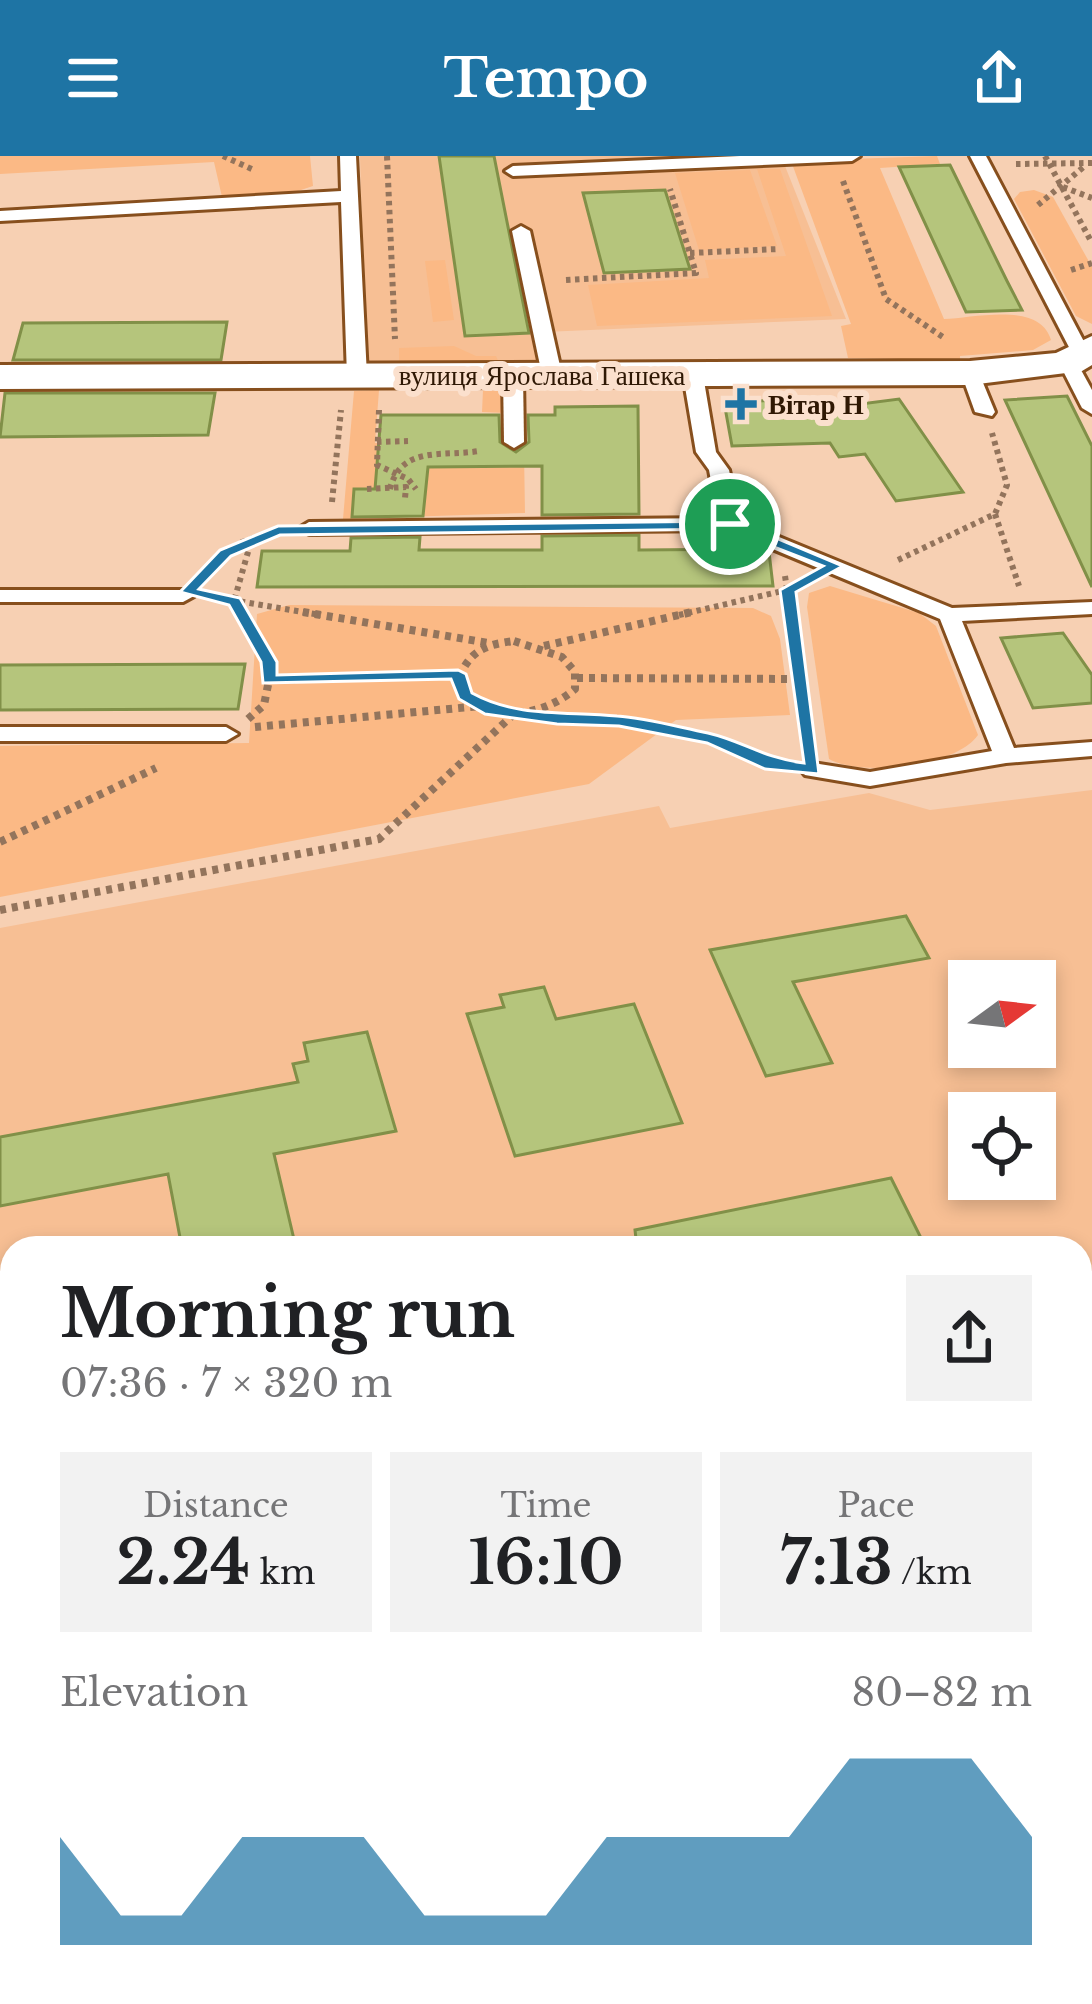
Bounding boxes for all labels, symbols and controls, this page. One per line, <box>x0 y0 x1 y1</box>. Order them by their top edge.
icon: menu <box>60 45 126 111</box>
text: Tempo <box>444 45 648 112</box>
icon: share <box>966 45 1032 111</box>
street label: вулиця Ярослава Гашека <box>399 359 685 392</box>
marker: Вітар Н <box>725 388 757 420</box>
place label: Вітар Н <box>768 388 864 421</box>
pin <box>679 473 781 575</box>
icon: arrive <box>697 491 763 557</box>
north arrow <box>948 960 1056 1068</box>
map controls <box>948 960 1056 1200</box>
button: locate <box>948 1092 1056 1200</box>
text: Morning run <box>60 1273 515 1355</box>
button: share <box>906 1275 1032 1401</box>
text: 07:36 · 7 × 320 m <box>60 1359 392 1408</box>
text: Distance <box>143 1485 289 1526</box>
text: Time <box>500 1485 592 1526</box>
text: Pace <box>837 1485 915 1526</box>
text: 2.24 <box>117 1526 250 1600</box>
text: 16:10 <box>468 1526 624 1600</box>
text: 7:13 <box>780 1526 893 1600</box>
text: km <box>250 1552 315 1593</box>
text: /km <box>893 1552 972 1593</box>
text: Elevation <box>60 1668 248 1717</box>
text: 80–82 m <box>852 1668 1032 1717</box>

